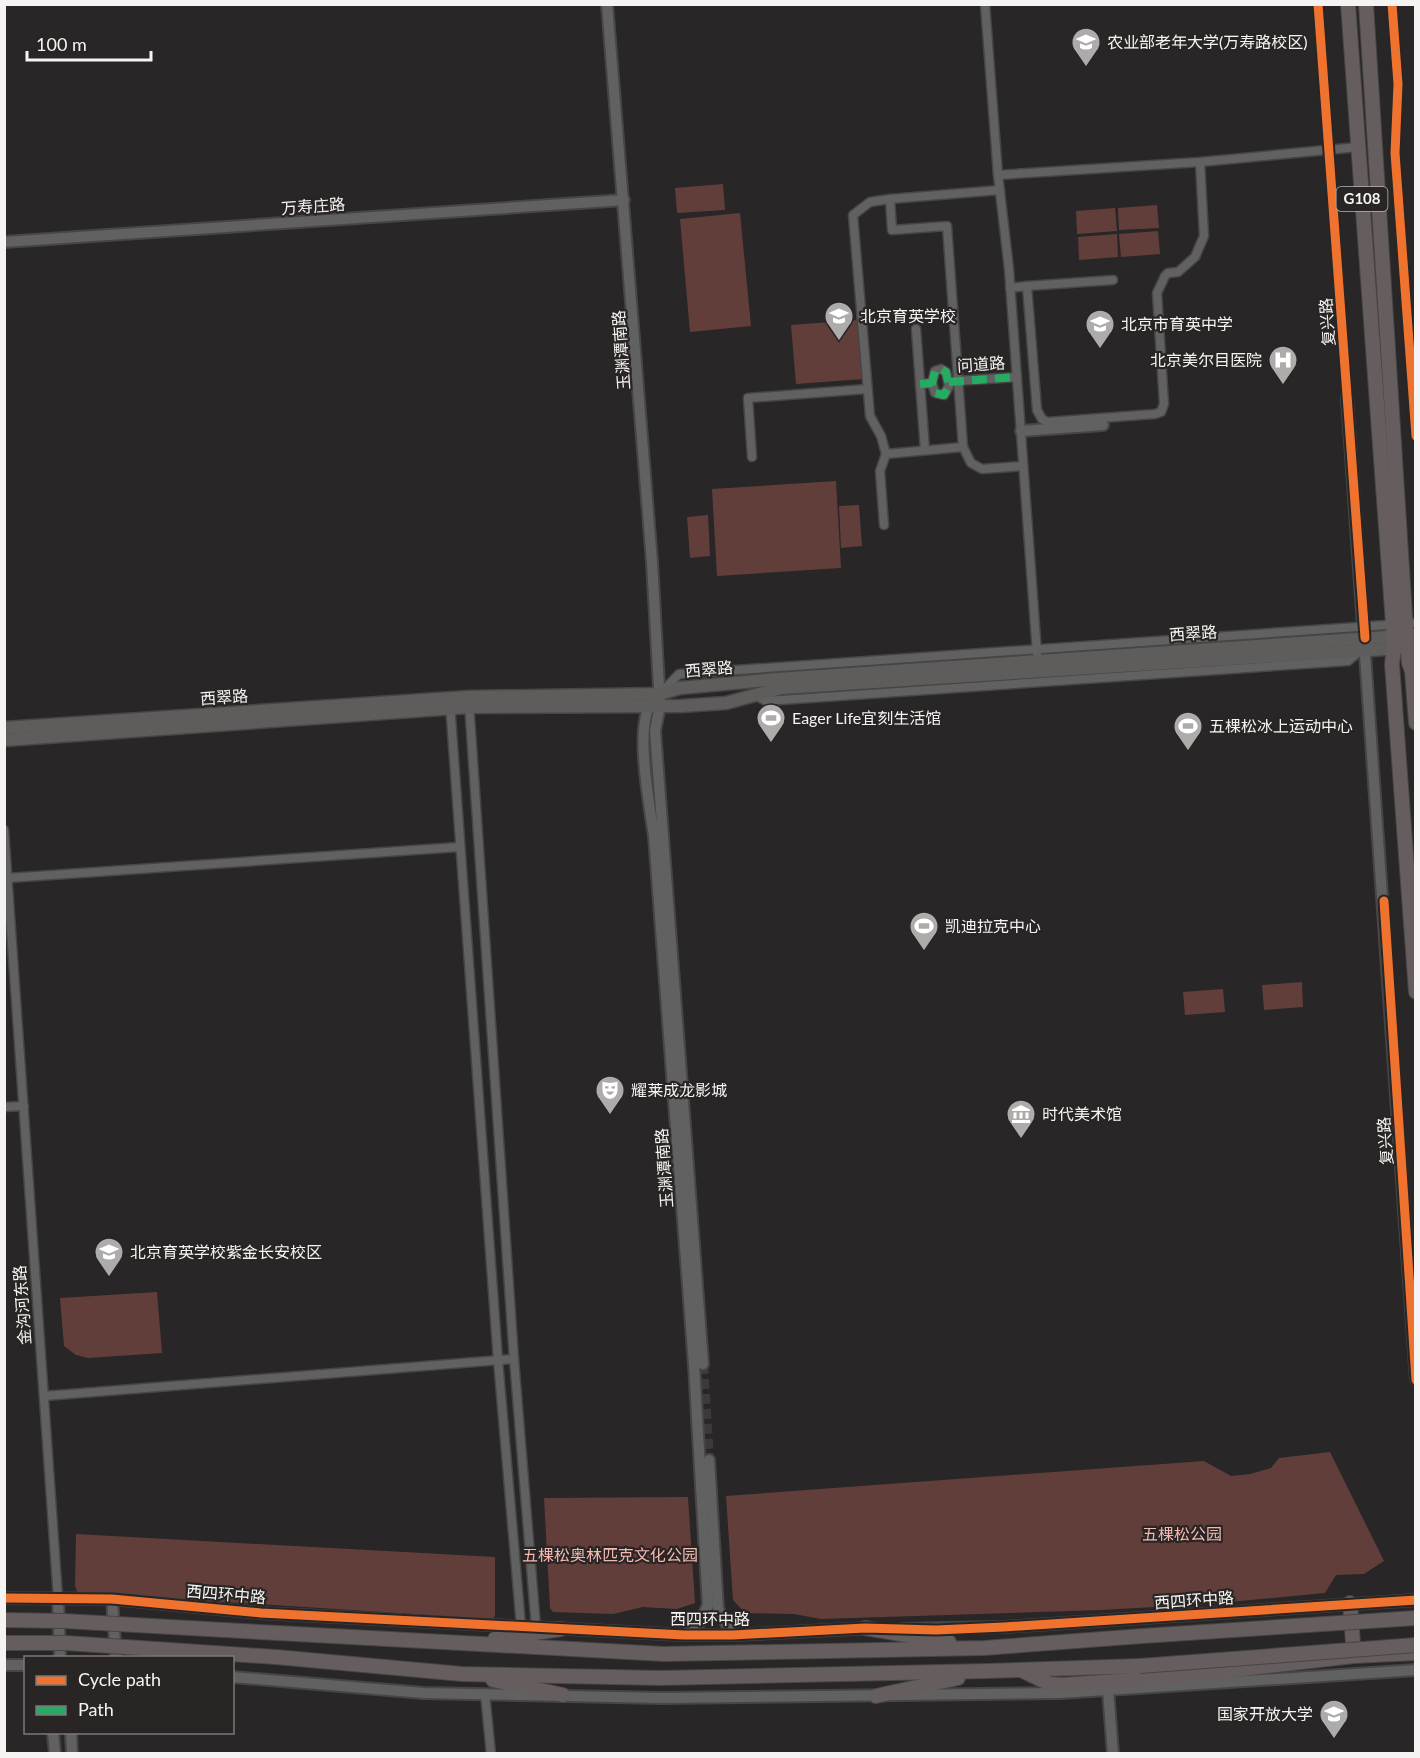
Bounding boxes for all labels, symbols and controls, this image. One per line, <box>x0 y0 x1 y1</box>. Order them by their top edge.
scale bar <box>27 24 152 62</box>
school or university icon: 农业部老年大学(万寿路校区) <box>1070 26 1102 68</box>
place label: 农业部老年大学(万寿路校区) <box>1107 32 1308 51</box>
text: 100 m <box>36 33 87 55</box>
road number: G108 <box>1336 187 1388 211</box>
street label: 万寿庄路 <box>280 194 346 217</box>
street label: 复兴路 <box>1315 297 1338 347</box>
school or university icon: 北京育英学校 <box>823 300 855 342</box>
place label: 北京育英学校 <box>860 306 956 325</box>
school or university icon: 北京市育英中学 <box>1084 308 1116 350</box>
street label: 玉渊潭南路 <box>608 309 633 391</box>
place label: 北京市育英中学 <box>1121 314 1233 333</box>
hospital icon: 北京美尔目医院 <box>1267 344 1299 386</box>
place label: 北京美尔目医院 <box>1150 350 1262 369</box>
street label: 问道路 <box>956 352 1006 375</box>
street label: 西翠路 <box>1168 621 1218 644</box>
street label: 西翠路 <box>684 657 734 680</box>
street label: 西翠路 <box>199 685 249 708</box>
sports icon: Eager Life宜刻生活馆 <box>755 702 787 744</box>
place label: Eager Life宜刻生活馆 <box>792 708 941 727</box>
sports icon: 五棵松冰上运动中心 <box>1172 710 1204 752</box>
place label: 五棵松冰上运动中心 <box>1209 716 1353 735</box>
sports icon: 凯迪拉克中心 <box>908 910 940 952</box>
place label: 凯迪拉克中心 <box>945 916 1041 935</box>
theatre icon: 耀莱成龙影城 <box>594 1074 626 1116</box>
place label: 耀莱成龙影城 <box>631 1080 727 1099</box>
museum icon: 时代美术馆 <box>1005 1098 1037 1140</box>
place label: 时代美术馆 <box>1042 1104 1122 1123</box>
street label: 复兴路 <box>1373 1116 1396 1166</box>
street label: 玉渊潭南路 <box>651 1127 676 1209</box>
school or university icon: 北京育英学校紫金长安校区 <box>93 1236 125 1278</box>
place label: 北京育英学校紫金长安校区 <box>130 1242 322 1261</box>
street label: 金沟河东路 <box>9 1264 34 1346</box>
park label: 五棵松公园 <box>1142 1524 1222 1543</box>
park label: 五棵松奥林匹克文化公园 <box>522 1545 698 1564</box>
street label: 西四环中路 <box>185 1581 267 1606</box>
street label: 西四环中路 <box>1153 1587 1235 1612</box>
street label: 西四环中路 <box>670 1609 750 1628</box>
legend <box>24 1656 234 1734</box>
text: Cycle path <box>78 1668 161 1690</box>
text: Path <box>78 1698 114 1720</box>
school or university icon: 国家开放大学 <box>1318 1698 1350 1740</box>
place label: 国家开放大学 <box>1217 1704 1313 1723</box>

